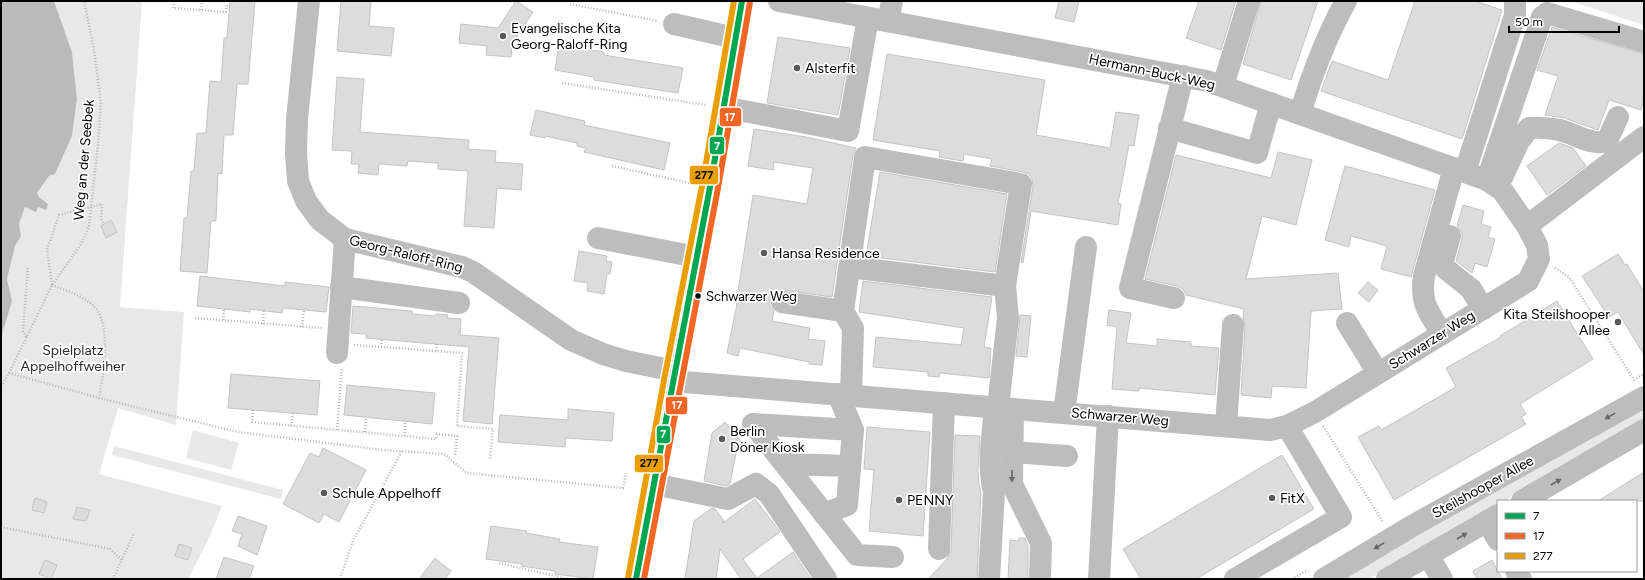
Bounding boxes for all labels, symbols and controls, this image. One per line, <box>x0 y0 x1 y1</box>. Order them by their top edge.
scale bar <box>1509 8 1619 34</box>
text: 50 m <box>1515 15 1543 29</box>
place label: Evangelische Kita Georg-Raloff-Ring <box>511 20 628 53</box>
marker: Evangelische Kita Georg-Raloff-Ring <box>498 31 508 41</box>
street label: Hermann-Buck-Weg <box>1087 50 1217 94</box>
place label: Alsterfit <box>805 60 855 77</box>
marker: Alsterfit <box>792 63 802 73</box>
street label: Weg an der Seebek <box>70 99 98 221</box>
line badge: 17 <box>719 107 742 127</box>
text: 17 <box>725 111 735 124</box>
line badge: 7 <box>709 136 725 155</box>
text: 7 <box>714 140 720 153</box>
line badge: 277 <box>689 165 719 185</box>
text: 277 <box>695 169 713 182</box>
street label: Georg-Raloff-Ring <box>347 232 465 276</box>
place label: Hansa Residence <box>772 245 880 262</box>
marker: Hansa Residence <box>759 248 769 258</box>
place label: Schwarzer Weg <box>706 289 797 304</box>
marker: Schwarzer Weg <box>693 291 703 301</box>
place label: Kita Steilshooper Allee <box>1503 306 1610 339</box>
street label: Schwarzer Weg <box>1386 307 1478 373</box>
marker: Kita Steilshooper Allee <box>1613 317 1623 327</box>
park label: Spielplatz Appelhoffweiher <box>21 342 126 375</box>
line badge: 17 <box>665 396 688 415</box>
text: 17 <box>672 399 682 412</box>
street label: Schwarzer Weg <box>1070 404 1170 430</box>
one-way arrow <box>1604 413 1616 420</box>
place label: Berlin Döner Kiosk <box>730 423 805 456</box>
line badge: 7 <box>656 425 671 444</box>
text: 7 <box>660 428 666 441</box>
marker: Berlin Döner Kiosk <box>717 434 727 444</box>
street label: Steilshooper Allee <box>1429 452 1537 522</box>
line badge: 277 <box>634 454 664 473</box>
text: 277 <box>640 457 658 470</box>
one-way arrow <box>1009 470 1015 483</box>
one-way arrow <box>1550 478 1562 485</box>
place label: Schule Appelhoff <box>332 485 442 502</box>
marker: Schule Appelhoff <box>319 488 329 498</box>
place label: FitX <box>1280 490 1305 507</box>
place label: PENNY <box>907 492 954 509</box>
marker: FitX <box>1267 493 1277 503</box>
marker: PENNY <box>894 495 904 505</box>
legend <box>1497 500 1637 572</box>
text: 7 <box>1533 509 1540 523</box>
text: 17 <box>1533 529 1545 543</box>
one-way arrow <box>1456 532 1468 539</box>
one-way arrow <box>1373 543 1385 550</box>
text: 277 <box>1533 549 1553 563</box>

